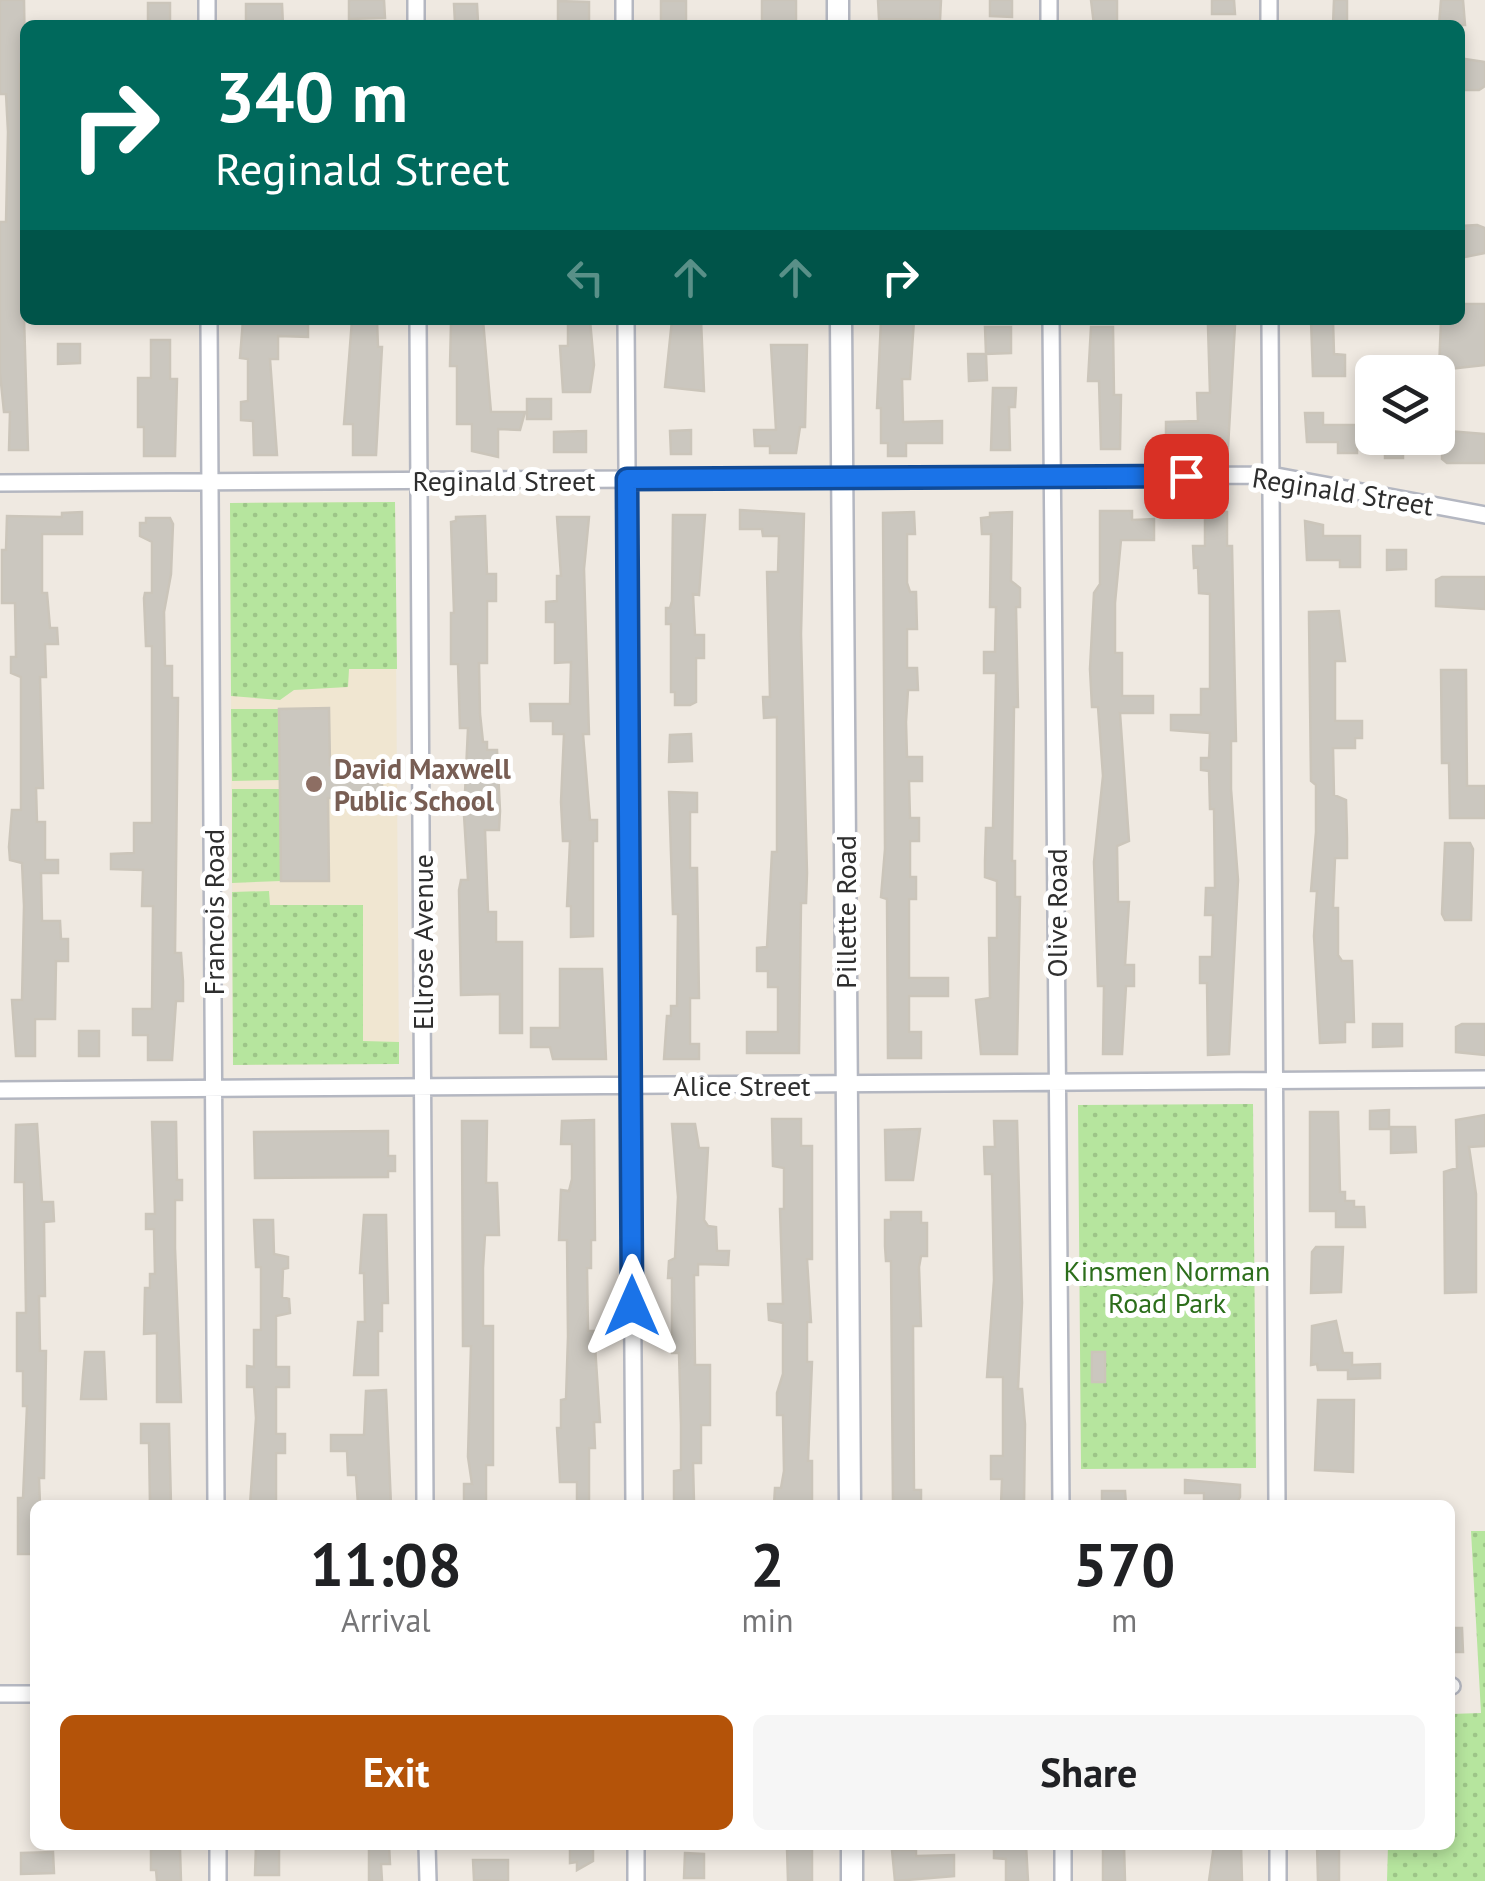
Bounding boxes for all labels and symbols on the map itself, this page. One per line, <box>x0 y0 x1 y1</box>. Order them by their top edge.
pin <box>1144 434 1229 519</box>
street label: Reginald Street <box>1250 458 1437 524</box>
street label: Reginald Street <box>412 462 596 499</box>
place label: David Maxwell Public School <box>334 750 511 819</box>
marker: David Maxwell Public School <box>303 773 325 795</box>
street label: Francois Road <box>195 829 232 995</box>
street label: Pillette Road <box>827 835 864 989</box>
street label: Olive Road <box>1038 849 1075 978</box>
street label: Ellrose Avenue <box>404 854 441 1030</box>
street label: Alice Street <box>673 1067 811 1104</box>
park label: Kinsmen Norman Road Park <box>1064 1252 1270 1321</box>
position arrow <box>580 1254 684 1358</box>

